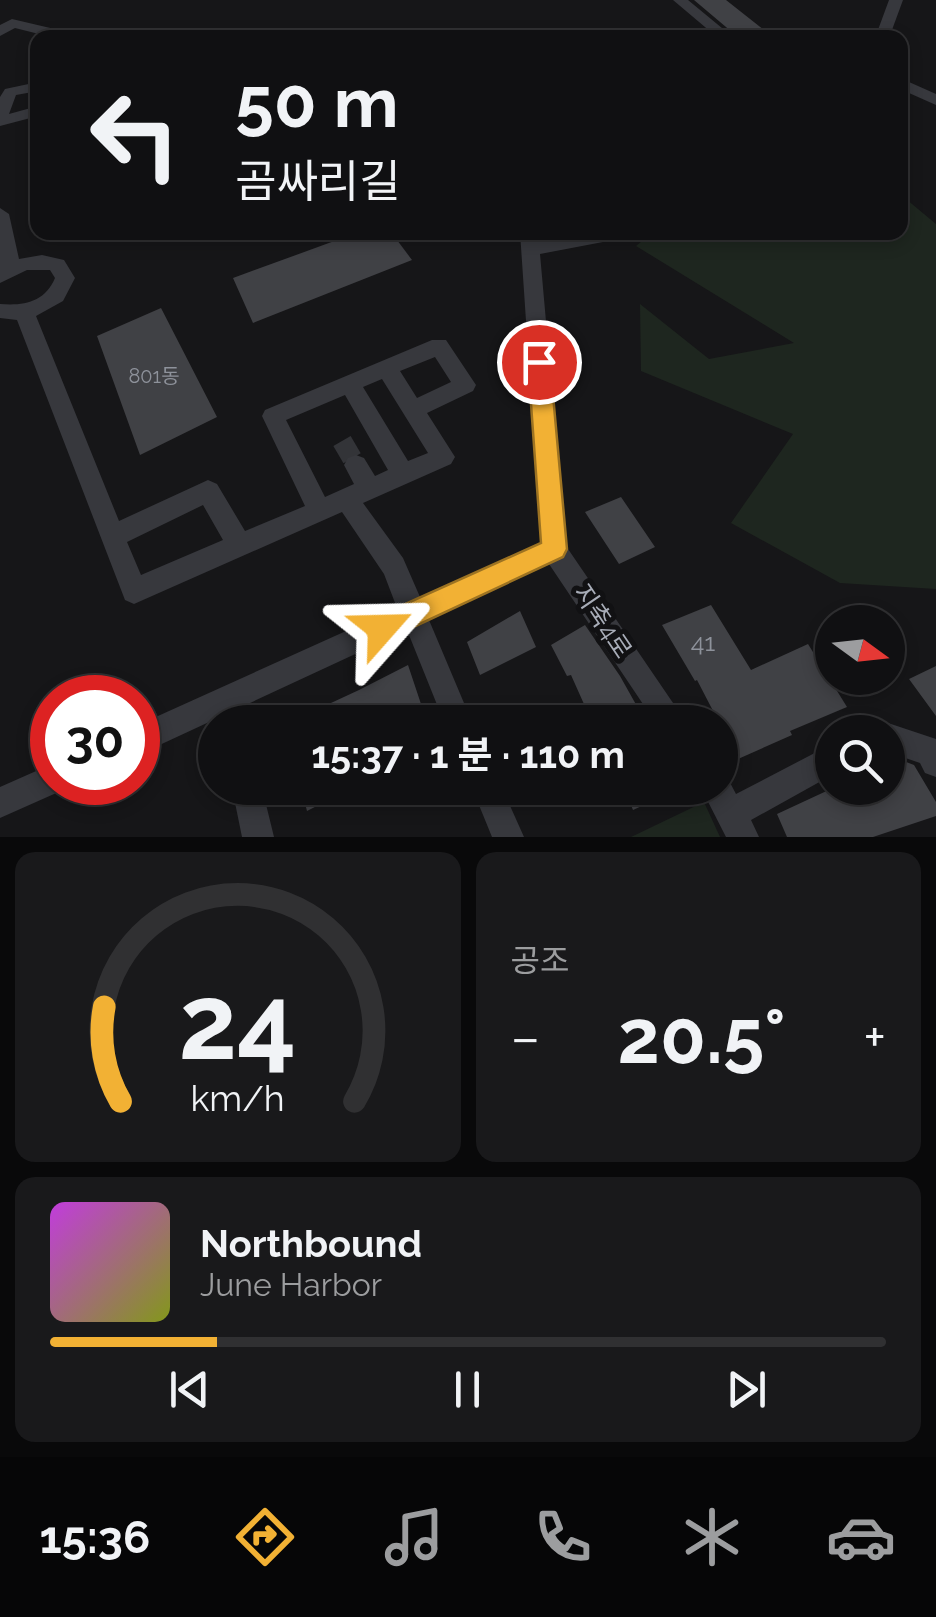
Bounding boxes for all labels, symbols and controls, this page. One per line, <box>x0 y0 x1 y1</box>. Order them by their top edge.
text: 50 m <box>235 61 399 143</box>
icon: left <box>70 70 200 200</box>
text: 곰싸리길 <box>235 155 401 208</box>
pin <box>497 320 582 405</box>
icon: arrive <box>512 335 567 390</box>
house number: 801동 <box>128 364 180 388</box>
position arrow <box>330 576 434 680</box>
street label: 지축4로 <box>567 578 639 664</box>
north arrow <box>815 605 905 695</box>
map controls <box>815 605 905 805</box>
house number: 41 <box>691 627 715 657</box>
speed limit sign: 30 <box>30 675 160 805</box>
button: search <box>815 715 905 805</box>
text: 15:37 · 1 분 · 110 m <box>311 732 625 777</box>
text: 공조 <box>511 942 569 979</box>
text: 24 <box>179 961 297 1083</box>
text: 20.5° <box>618 992 786 1081</box>
text: − <box>511 1005 540 1070</box>
text: + <box>863 1005 886 1070</box>
text: km/h <box>191 1077 285 1119</box>
text: Northbound <box>200 1221 422 1266</box>
text: June Harbor <box>200 1266 382 1303</box>
icon: previous <box>162 1362 217 1417</box>
icon: pause <box>440 1362 495 1417</box>
icon: next <box>719 1362 774 1417</box>
icon: directions <box>230 1502 300 1572</box>
icon: music <box>379 1502 449 1572</box>
icon: phone <box>528 1502 598 1572</box>
icon: climate <box>677 1502 747 1572</box>
icon: car <box>826 1502 896 1572</box>
text: 15:36 <box>40 1511 150 1564</box>

